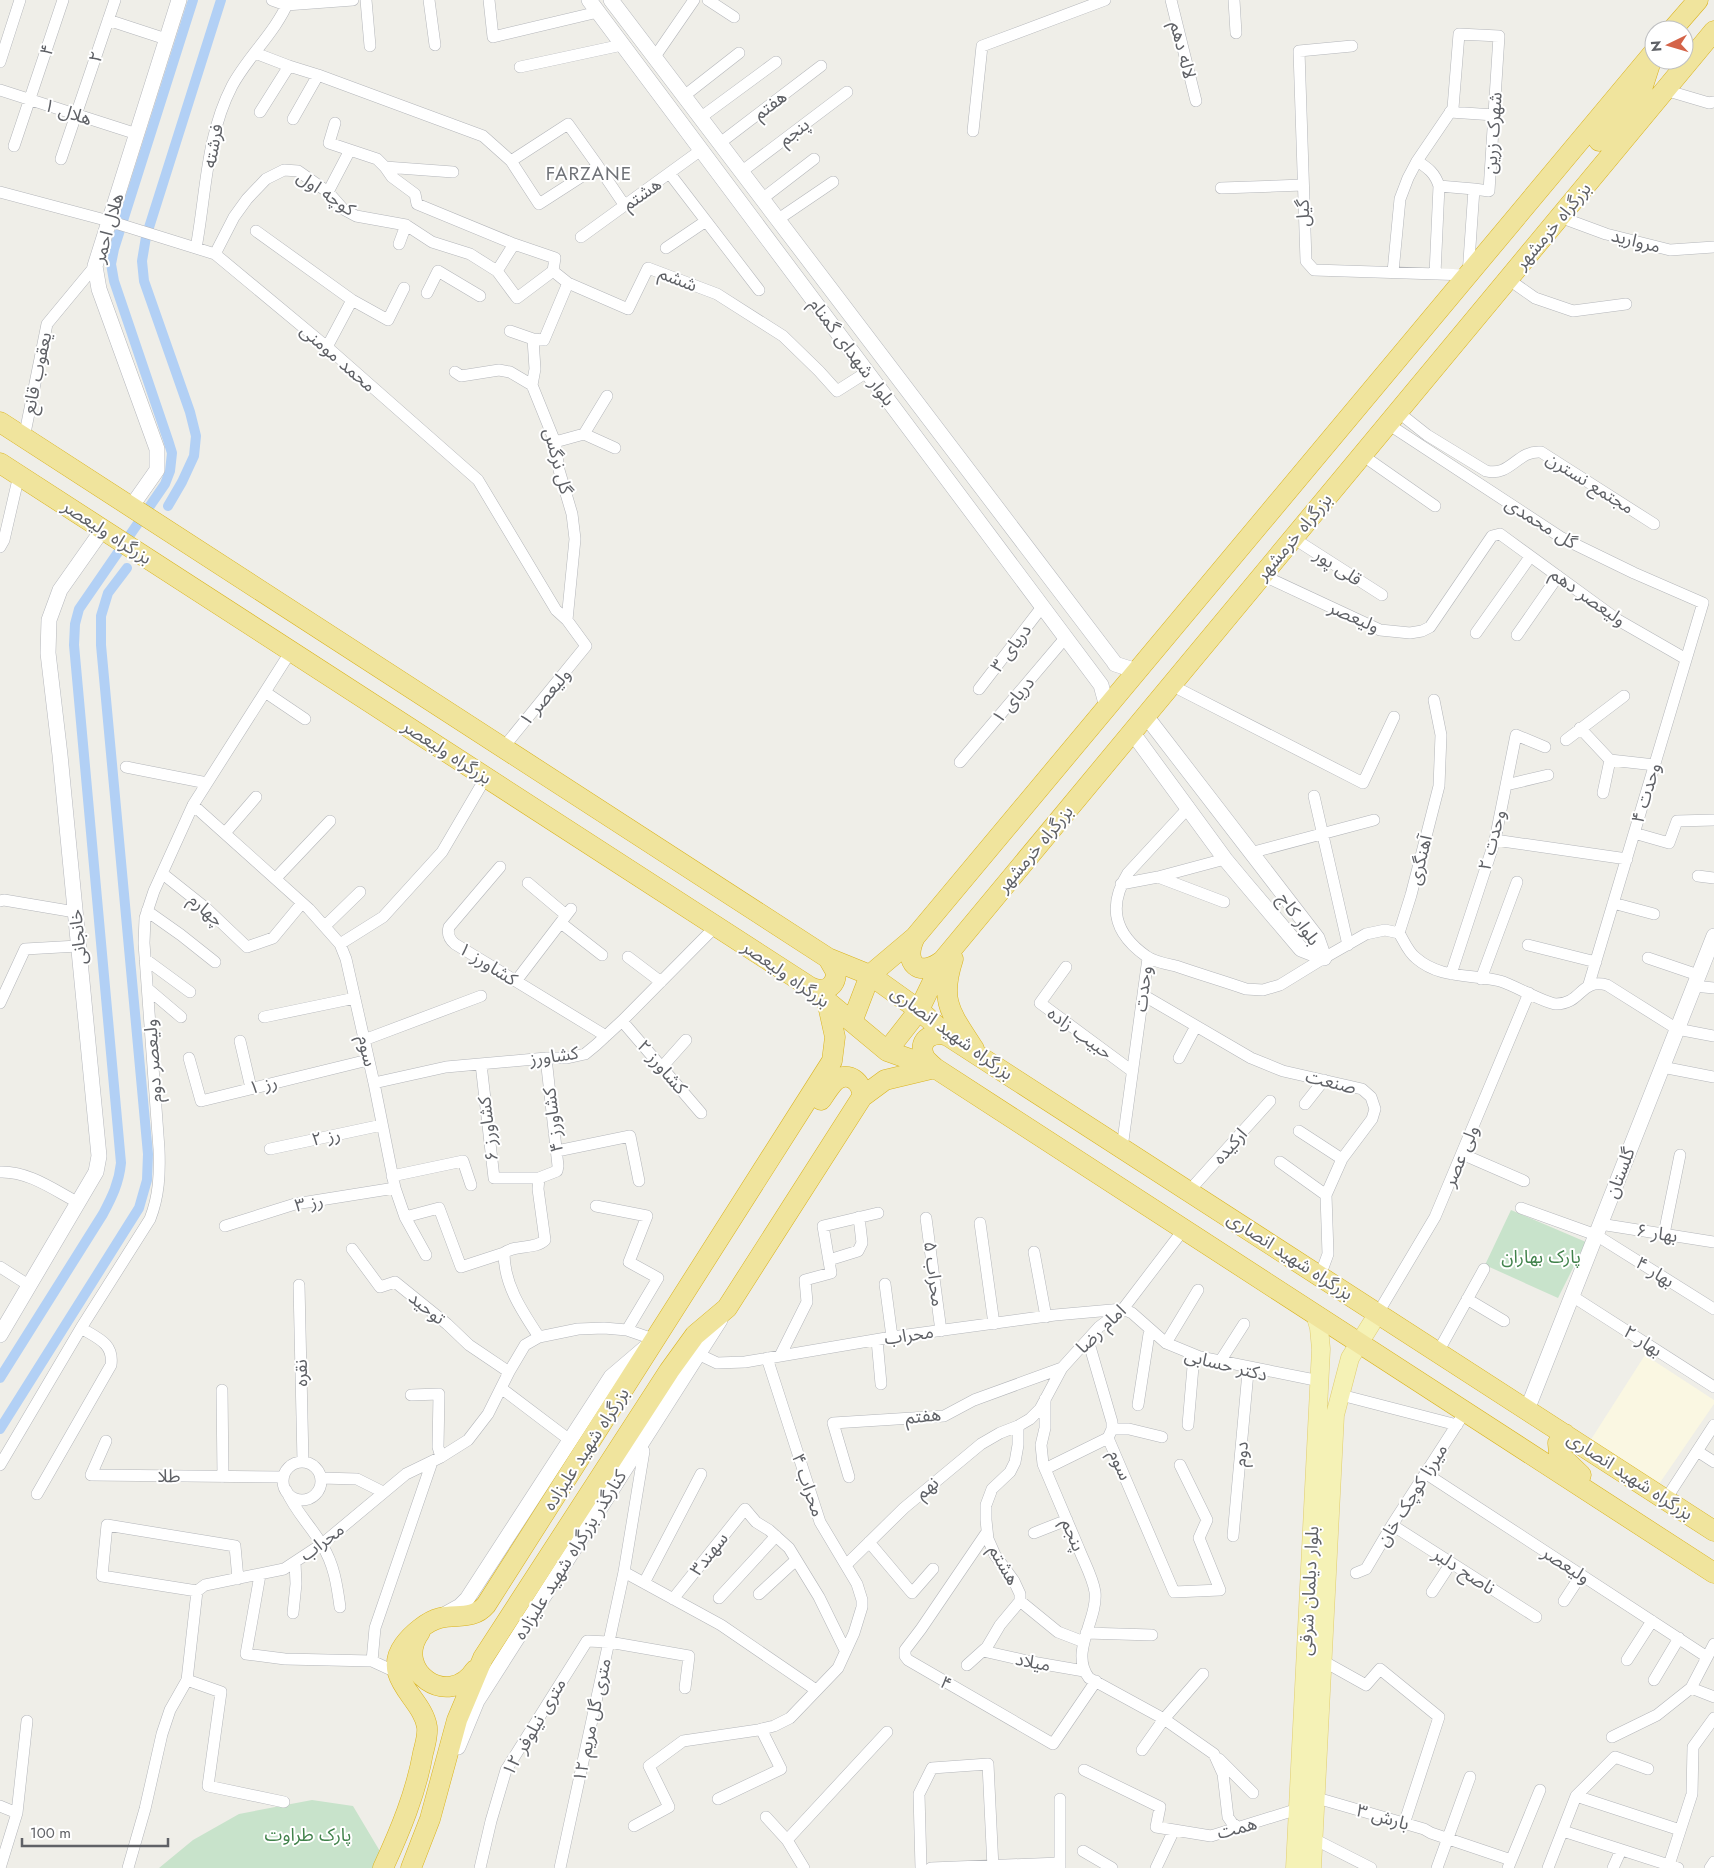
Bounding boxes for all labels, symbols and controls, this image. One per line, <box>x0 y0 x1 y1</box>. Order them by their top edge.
street label: لاله دهم <box>1163 19 1203 81</box>
north arrow <box>1644 20 1694 70</box>
text: N <box>1646 40 1666 53</box>
street label: ۴ <box>33 41 61 59</box>
street label: ۲ <box>82 48 110 66</box>
street label: هفتم <box>748 84 792 126</box>
street label: شهرک زرین <box>1477 91 1509 175</box>
street label: هلال ۱ <box>41 92 95 132</box>
street label: پنجم <box>773 112 815 152</box>
street label: فرشته <box>196 122 230 170</box>
district label: FARZANE <box>546 160 632 187</box>
street label: کوچه اول <box>292 164 361 222</box>
street label: هشتم <box>617 171 667 217</box>
street label: بزرگراه خرمشهر <box>1508 177 1597 276</box>
street label: هلال احمر <box>85 190 130 267</box>
street label: گیل <box>1290 198 1316 227</box>
street label: مروارید <box>1609 222 1663 260</box>
street label: ششم <box>655 260 701 298</box>
street label: بلوار شهدای گمنام <box>802 293 901 412</box>
street label: محمد مومنی <box>294 318 382 398</box>
street label: یعقوب قانع <box>16 330 59 417</box>
street label: گل نرگس <box>537 425 579 498</box>
street label: مجتمع نسترن <box>1540 446 1639 521</box>
street label: بزرگراه خرمشهر <box>1249 488 1338 587</box>
street label: گل محمدی <box>1500 491 1583 556</box>
street label: بزرگراه ولیعصر <box>56 493 157 571</box>
street label: قلی پور <box>1308 541 1367 592</box>
street label: ولیعصر دهم <box>1545 561 1631 633</box>
street label: ولیعصر <box>1324 594 1384 640</box>
street label: دریای ۳ <box>984 618 1038 678</box>
street label: ولیعصر ۱ <box>513 662 577 732</box>
street label: دریای ۱ <box>985 671 1041 729</box>
street label: بزرگراه ولیعصر <box>396 713 497 791</box>
street label: وحدت ۴ <box>1625 760 1667 826</box>
street label: بزرگراه خرمشهر <box>990 800 1079 899</box>
street label: وحدت ۲ <box>1471 807 1513 873</box>
street label: آهنگری <box>1401 832 1439 888</box>
street label: چهارم <box>182 887 229 934</box>
street label: بلوار کاج <box>1271 887 1327 951</box>
street label: خانجانی <box>62 908 94 966</box>
street label: بزرگراه ولیعصر <box>736 934 835 1014</box>
street label: کشاورز ۱ <box>454 936 523 993</box>
street label: وحدت <box>1127 965 1159 1013</box>
street label: بزرگراه شهید انصاری <box>885 980 1019 1086</box>
street label: حبیب زاده <box>1042 1000 1118 1066</box>
street label: ولیعصر دوم <box>137 1018 170 1104</box>
street label: سوم <box>350 1033 383 1069</box>
street label: کشاورز ۲ <box>631 1034 693 1100</box>
street label: کشاورز <box>527 1040 581 1072</box>
street label: صنعت <box>1303 1063 1359 1101</box>
street label: رز ۱ <box>246 1069 280 1101</box>
street label: کشاورز ۴ <box>536 1086 570 1154</box>
street label: کشاورز ۶ <box>471 1095 505 1163</box>
street label: رز ۲ <box>309 1121 343 1153</box>
street label: ولی عصر <box>1436 1121 1486 1192</box>
street label: ارکیده <box>1207 1122 1253 1170</box>
street label: گلستان <box>1598 1143 1642 1202</box>
street label: رز ۳ <box>292 1187 326 1219</box>
street label: بزرگراه شهید انصاری <box>1222 1205 1358 1307</box>
street label: بهار ۶ <box>1634 1217 1680 1249</box>
street label: محراب ۵ <box>917 1240 951 1308</box>
park label: پارک بهاران <box>1501 1244 1581 1270</box>
street label: بهار ۴ <box>1631 1250 1679 1294</box>
street label: توحید <box>403 1285 451 1331</box>
street label: امام رضا <box>1070 1299 1133 1360</box>
street label: محراب <box>883 1319 935 1351</box>
street label: بهار ۲ <box>1619 1319 1667 1363</box>
street label: دکتر حسابی <box>1182 1342 1270 1388</box>
street label: نقره <box>288 1359 314 1387</box>
street label: بزرگراه شهید علیزاده <box>536 1382 636 1516</box>
street label: هفتم <box>904 1401 942 1431</box>
street label: بزرگراه شهید انصاری <box>1562 1425 1698 1527</box>
street label: میرزا کوچک خان <box>1370 1439 1454 1551</box>
street label: دوم <box>1227 1440 1256 1468</box>
street label: سوم <box>1101 1445 1138 1485</box>
street label: محراب ۴ <box>785 1450 831 1520</box>
street label: طلا <box>157 1463 181 1489</box>
street label: کنارگذر بزرگراه شهید علیزاده <box>507 1465 633 1645</box>
street label: نهم <box>909 1470 945 1506</box>
street label: پنجم <box>1055 1515 1091 1555</box>
street label: محراب <box>294 1517 350 1567</box>
street label: بلوار دیلمان شرقی <box>1293 1526 1325 1656</box>
street label: سهند۳ <box>684 1527 734 1581</box>
street label: ولیعصر <box>1536 1539 1595 1590</box>
street label: هشتم <box>982 1540 1026 1590</box>
street label: ناصح دلبر <box>1427 1540 1500 1601</box>
street label: میلاد <box>1013 1646 1053 1678</box>
street label: ۱۲ متری گل مریم <box>566 1656 618 1784</box>
street label: ۴ <box>935 1669 957 1697</box>
street label: ۱۲ متری نیلوفر <box>495 1673 573 1781</box>
street label: بارش ۳ <box>1354 1797 1412 1837</box>
street label: همت <box>1214 1810 1260 1846</box>
scale bar <box>22 1816 169 1848</box>
text: 100 m <box>30 1822 71 1844</box>
park label: پارک طراوت <box>265 1822 351 1848</box>

